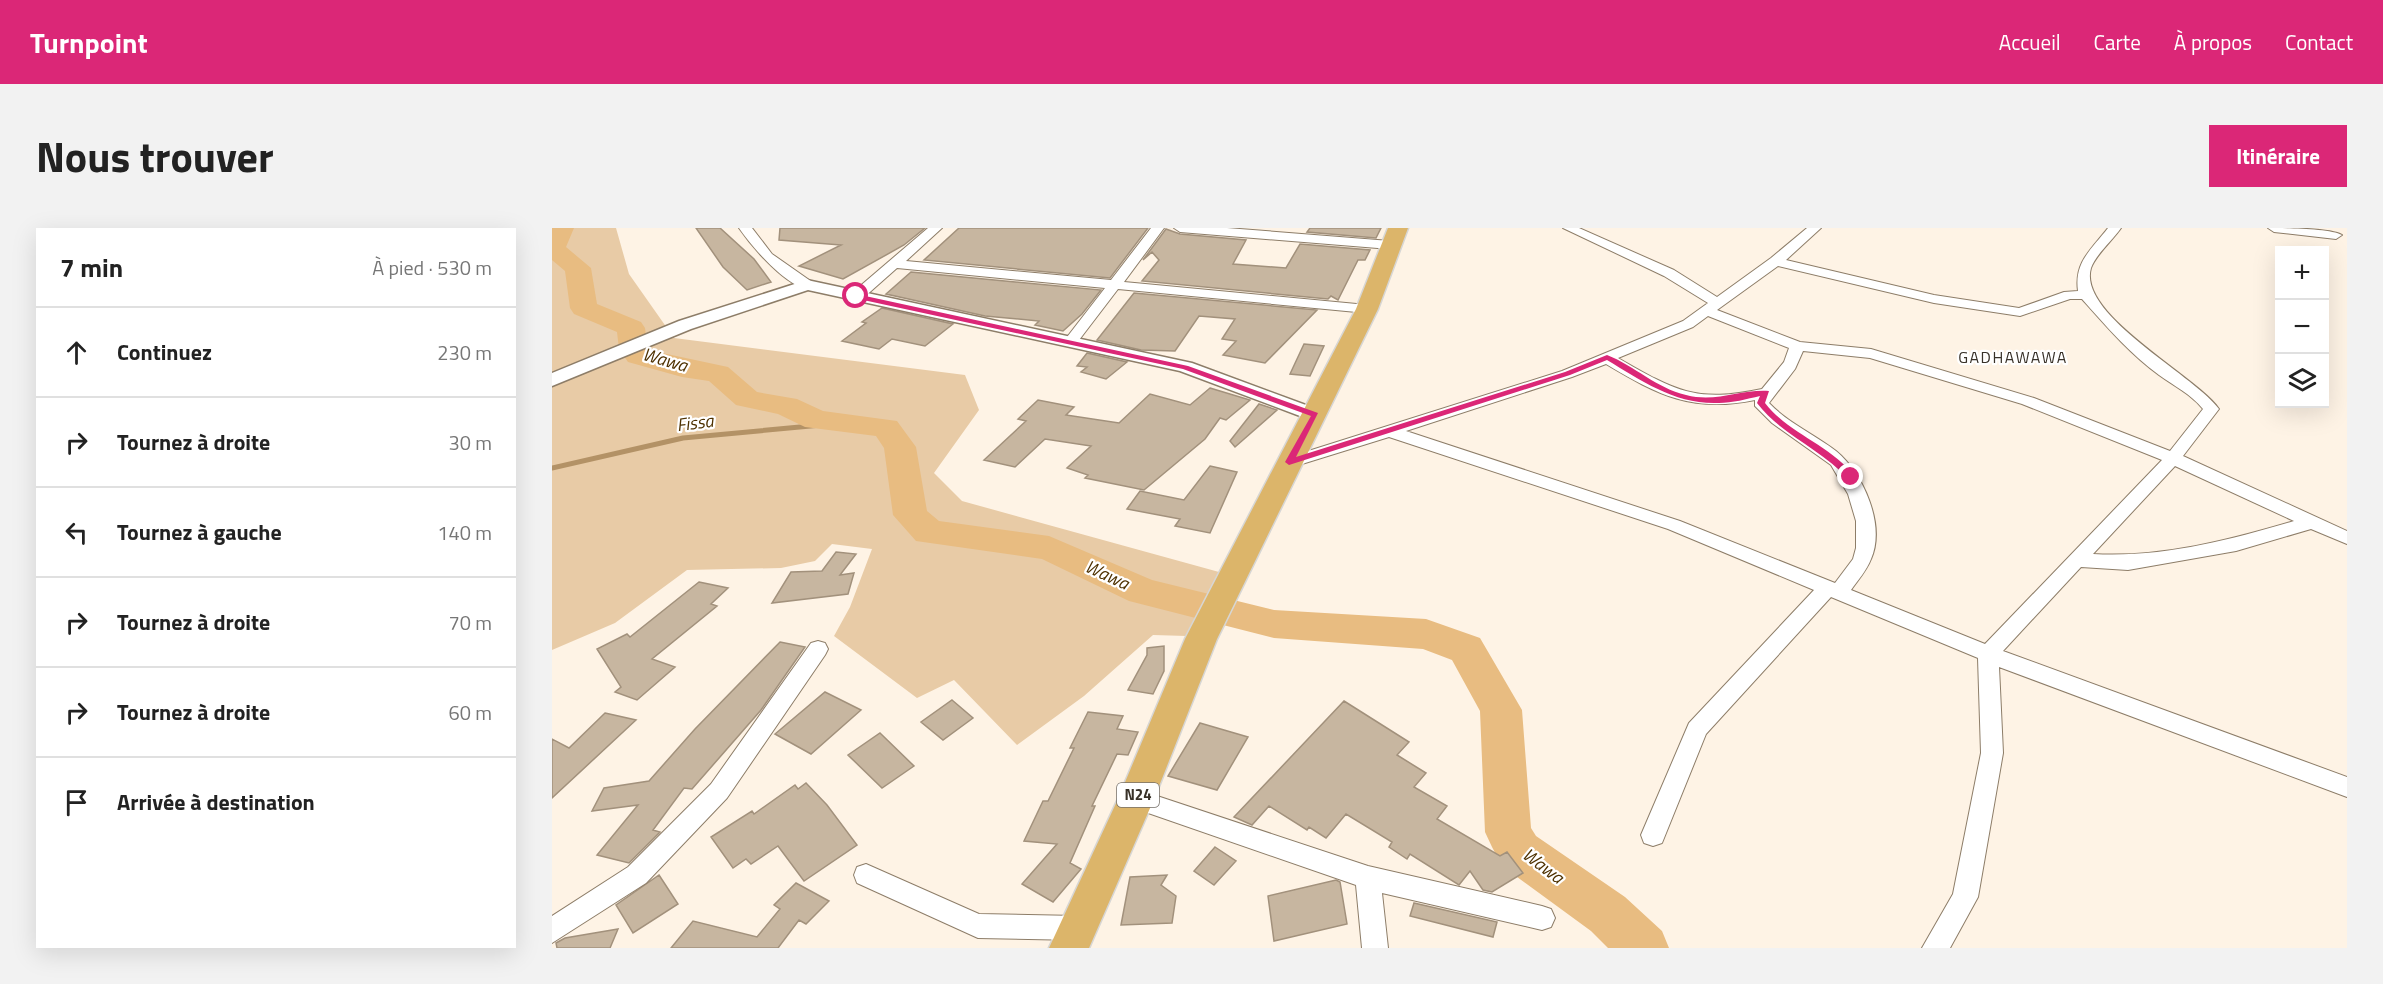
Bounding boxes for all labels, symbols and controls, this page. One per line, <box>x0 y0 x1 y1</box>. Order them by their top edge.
text: Turnpoint <box>30 21 148 64</box>
text: Accueil <box>1999 26 2061 58</box>
text: Carte <box>2094 26 2141 58</box>
text: À propos <box>2174 26 2252 58</box>
text: Contact <box>2285 26 2353 58</box>
text: Nous trouver <box>36 124 274 188</box>
button: Itinéraire <box>2209 125 2347 187</box>
map controls <box>2275 246 2329 408</box>
button: + <box>2275 246 2329 300</box>
text: 7 min <box>60 248 123 287</box>
text: À pied · 530 m <box>372 252 492 283</box>
route start <box>842 282 868 308</box>
button: − <box>2275 300 2329 354</box>
text: Continuez <box>117 335 212 369</box>
icon: ahead <box>60 336 93 369</box>
text: 230 m <box>437 337 492 368</box>
water label: Wawa <box>640 340 692 379</box>
district label: GADHAWAWA <box>1958 345 2068 369</box>
button: layers <box>2275 354 2329 408</box>
water label: Fissa <box>675 407 716 438</box>
text: Tournez à droite <box>117 425 270 459</box>
icon: right <box>60 426 93 459</box>
text: 30 m <box>448 427 492 458</box>
route end <box>1837 463 1863 489</box>
text: Tournez à gauche <box>117 515 282 549</box>
icon: left <box>60 516 93 549</box>
text: 140 m <box>437 517 492 548</box>
water label: Wawa <box>1081 553 1134 597</box>
text: Tournez à droite <box>117 605 270 639</box>
icon: right <box>60 606 93 639</box>
text: 70 m <box>448 607 492 638</box>
text: Tournez à droite <box>117 695 270 729</box>
icon: right <box>60 696 93 729</box>
text: 60 m <box>448 697 492 728</box>
road number: N24 <box>1117 783 1159 807</box>
text: Arrivée à destination <box>117 785 315 819</box>
icon: arrive <box>60 786 93 819</box>
water label: Wawa <box>1517 841 1570 891</box>

